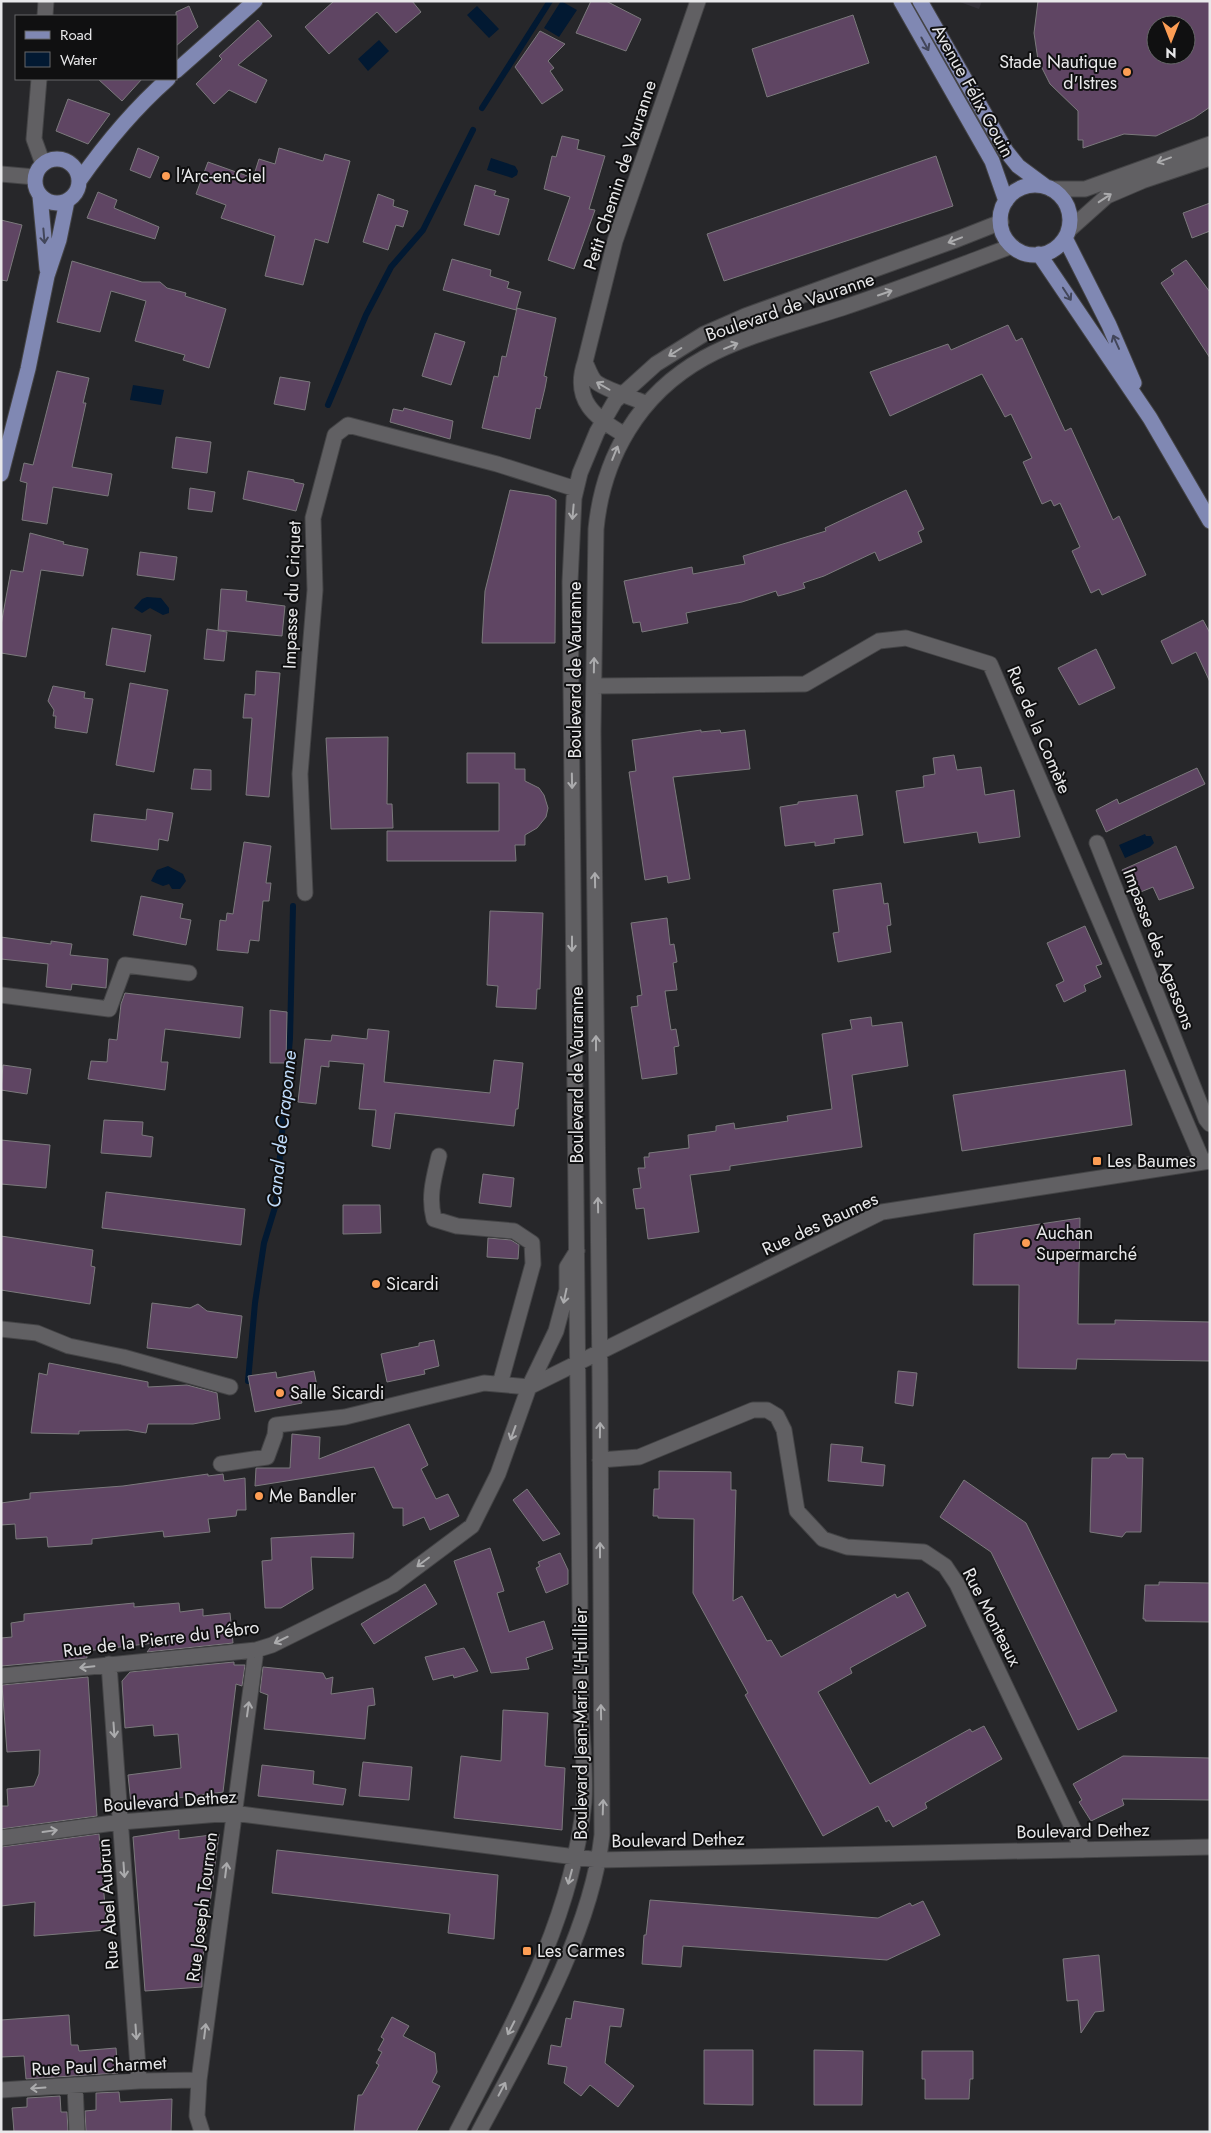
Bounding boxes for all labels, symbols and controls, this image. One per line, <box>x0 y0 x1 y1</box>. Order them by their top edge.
legend <box>15 15 178 80</box>
north arrow <box>1146 15 1196 65</box>
street label: Avenue Félix Gouin <box>926 20 1020 162</box>
text: Road <box>60 24 92 46</box>
one-way arrow <box>920 36 930 51</box>
text: N <box>1165 43 1177 63</box>
text: Water <box>60 49 98 71</box>
place label: Stade Nautique d'Istres <box>999 49 1117 96</box>
marker: Stade Nautique d'Istres <box>1121 66 1133 78</box>
street label: Petit Chemin de Vauranne <box>577 77 663 273</box>
one-way arrow <box>1157 156 1172 165</box>
place label: l'Arc-en-Ciel <box>176 163 266 189</box>
marker: l'Arc-en-Ciel <box>160 170 172 182</box>
one-way arrow <box>1098 193 1112 203</box>
one-way arrow <box>39 228 49 244</box>
one-way arrow <box>948 236 964 245</box>
street label: Boulevard de Vauranne <box>702 266 878 348</box>
one-way arrow <box>1062 287 1072 301</box>
one-way arrow <box>877 288 893 298</box>
one-way arrow <box>1110 335 1120 350</box>
one-way arrow <box>723 341 738 350</box>
one-way arrow <box>668 347 682 357</box>
one-way arrow <box>596 380 610 390</box>
one-way arrow <box>611 446 620 461</box>
one-way arrow <box>568 504 578 520</box>
street label: Impasse du Criquet <box>276 520 308 669</box>
street label: Boulevard de Vauranne <box>562 582 588 759</box>
one-way arrow <box>589 658 599 674</box>
street label: Rue de la Comète <box>1000 662 1078 798</box>
one-way arrow <box>567 773 577 789</box>
street label: Impasse des Agassons <box>1116 865 1202 1033</box>
one-way arrow <box>590 872 599 888</box>
one-way arrow <box>567 936 577 952</box>
street label: Boulevard de Vauranne <box>564 987 590 1164</box>
one-way arrow <box>591 1035 601 1051</box>
water label: Canal de Craponne <box>260 1049 303 1209</box>
place label: Les Baumes <box>1107 1148 1196 1174</box>
marker: Les Baumes <box>1091 1155 1103 1167</box>
street label: Rue des Baumes <box>758 1186 882 1262</box>
one-way arrow <box>593 1197 602 1213</box>
place label: Auchan Supermarché <box>1036 1220 1137 1267</box>
marker: Auchan Supermarché <box>1020 1237 1032 1249</box>
place label: Sicardi <box>386 1271 439 1297</box>
marker: Sicardi <box>370 1278 382 1290</box>
one-way arrow <box>560 1287 569 1303</box>
place label: Salle Sicardi <box>290 1380 384 1406</box>
marker: Salle Sicardi <box>274 1387 286 1399</box>
one-way arrow <box>595 1423 605 1439</box>
one-way arrow <box>507 1424 517 1440</box>
place label: Me Bandler <box>269 1483 357 1509</box>
marker: Me Bandler <box>253 1490 265 1502</box>
one-way arrow <box>595 1542 605 1558</box>
one-way arrow <box>416 1557 430 1567</box>
street label: Rue Monteaux <box>956 1563 1028 1671</box>
street label: Boulevard Jean-Marie L'Huillier <box>568 1607 594 1840</box>
street label: Rue de la Pierre du Pébro <box>61 1614 261 1664</box>
one-way arrow <box>274 1635 289 1645</box>
one-way arrow <box>79 1662 95 1672</box>
one-way arrow <box>243 1701 253 1717</box>
one-way arrow <box>596 1705 606 1721</box>
one-way arrow <box>109 1722 119 1738</box>
street label: Boulevard Dethez <box>103 1783 238 1819</box>
one-way arrow <box>598 1799 608 1815</box>
street label: Boulevard Dethez <box>1016 1817 1151 1845</box>
one-way arrow <box>41 1826 57 1836</box>
street label: Boulevard Dethez <box>611 1826 746 1854</box>
street label: Rue Joseph Tournon <box>180 1831 224 1983</box>
street label: Rue Abel Aubrun <box>90 1838 126 1970</box>
one-way arrow <box>120 1862 129 1878</box>
one-way arrow <box>221 1862 231 1878</box>
one-way arrow <box>565 1869 574 1885</box>
place label: Les Carmes <box>537 1938 625 1964</box>
marker: Les Carmes <box>521 1945 533 1957</box>
one-way arrow <box>505 2020 515 2035</box>
one-way arrow <box>131 2024 140 2040</box>
one-way arrow <box>200 2024 210 2040</box>
street label: Rue Paul Charmet <box>31 2049 168 2083</box>
one-way arrow <box>497 2081 507 2096</box>
one-way arrow <box>30 2083 46 2092</box>

